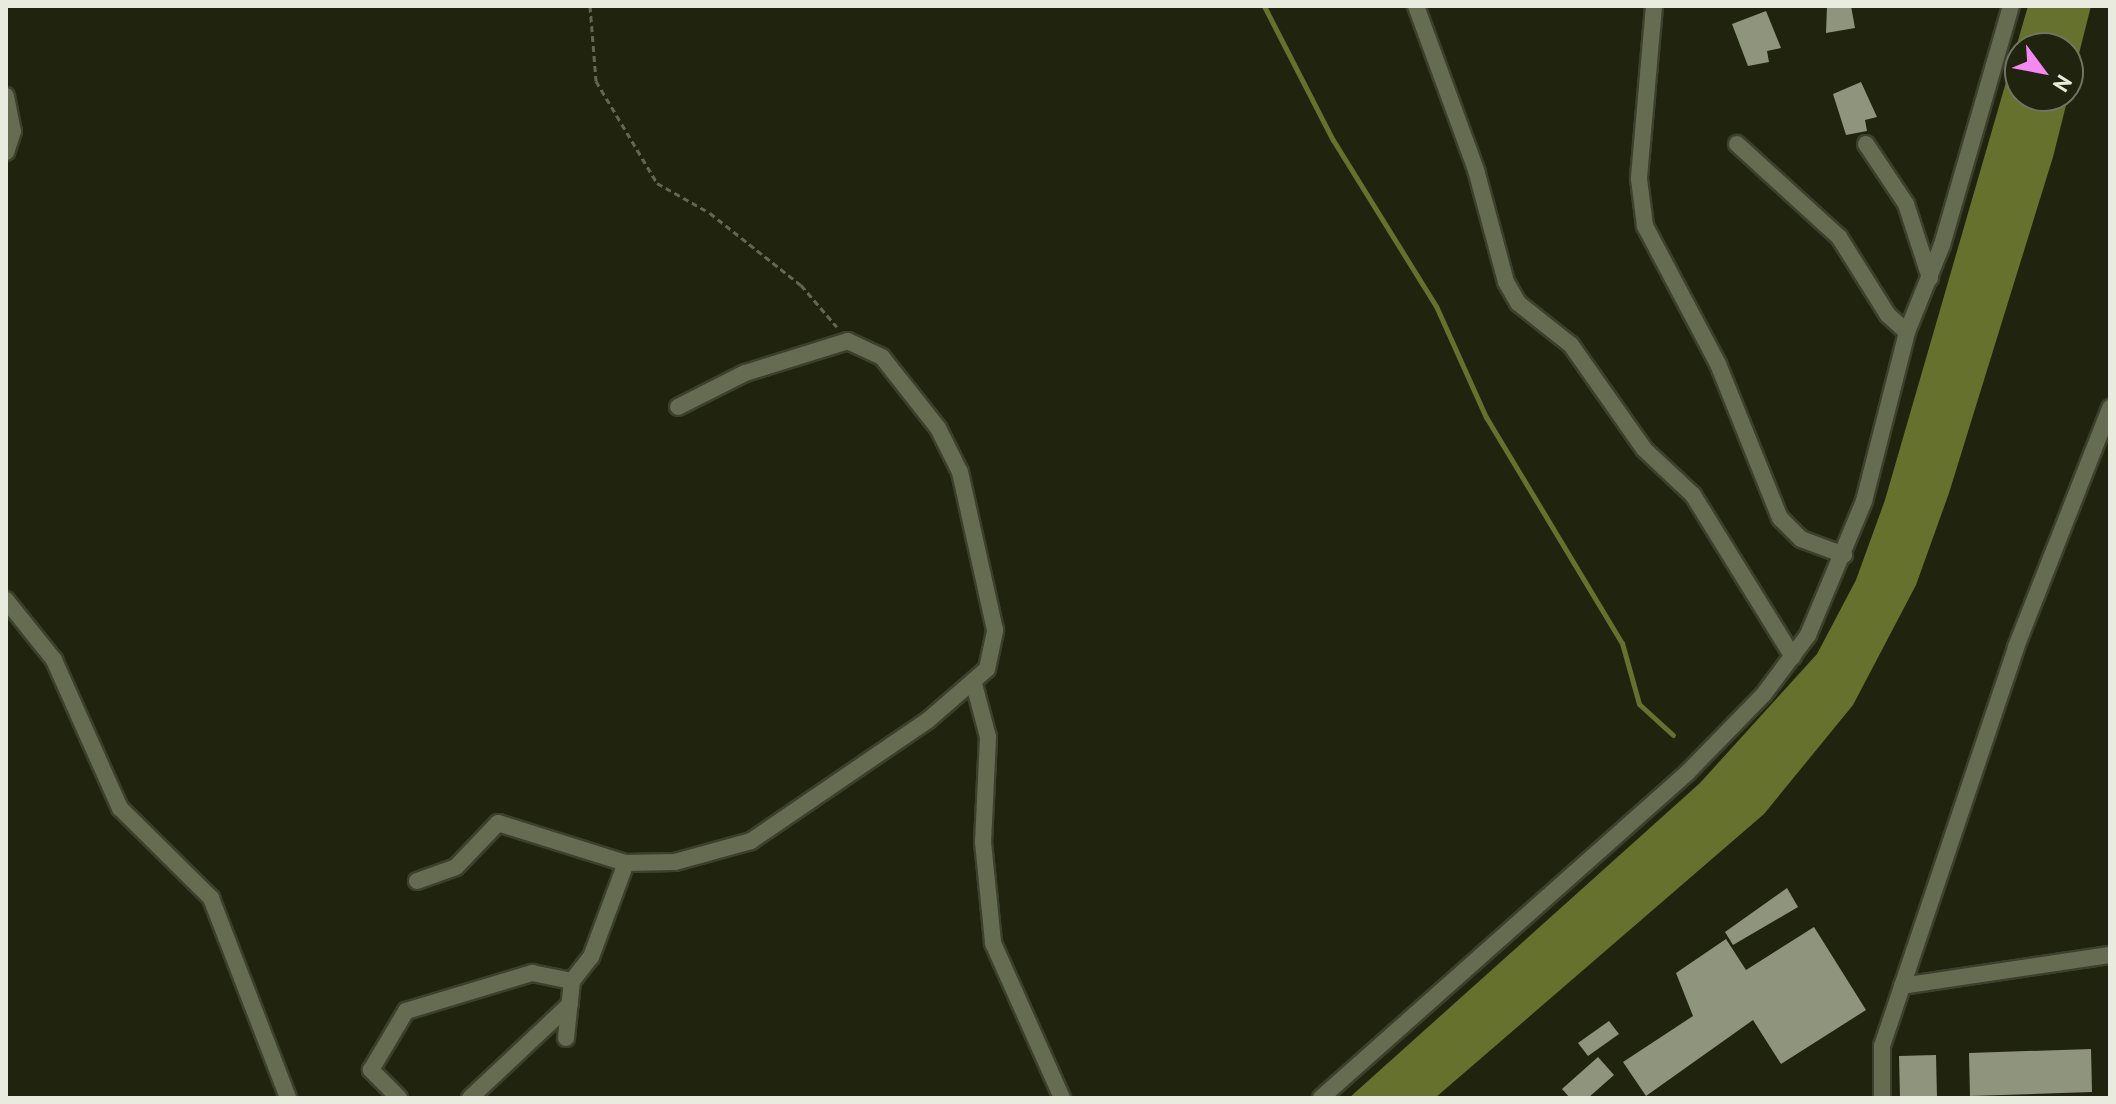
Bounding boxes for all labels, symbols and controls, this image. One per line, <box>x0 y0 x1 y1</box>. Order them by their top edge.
north arrow <box>2004 32 2084 112</box>
text: N <box>2047 70 2078 97</box>

